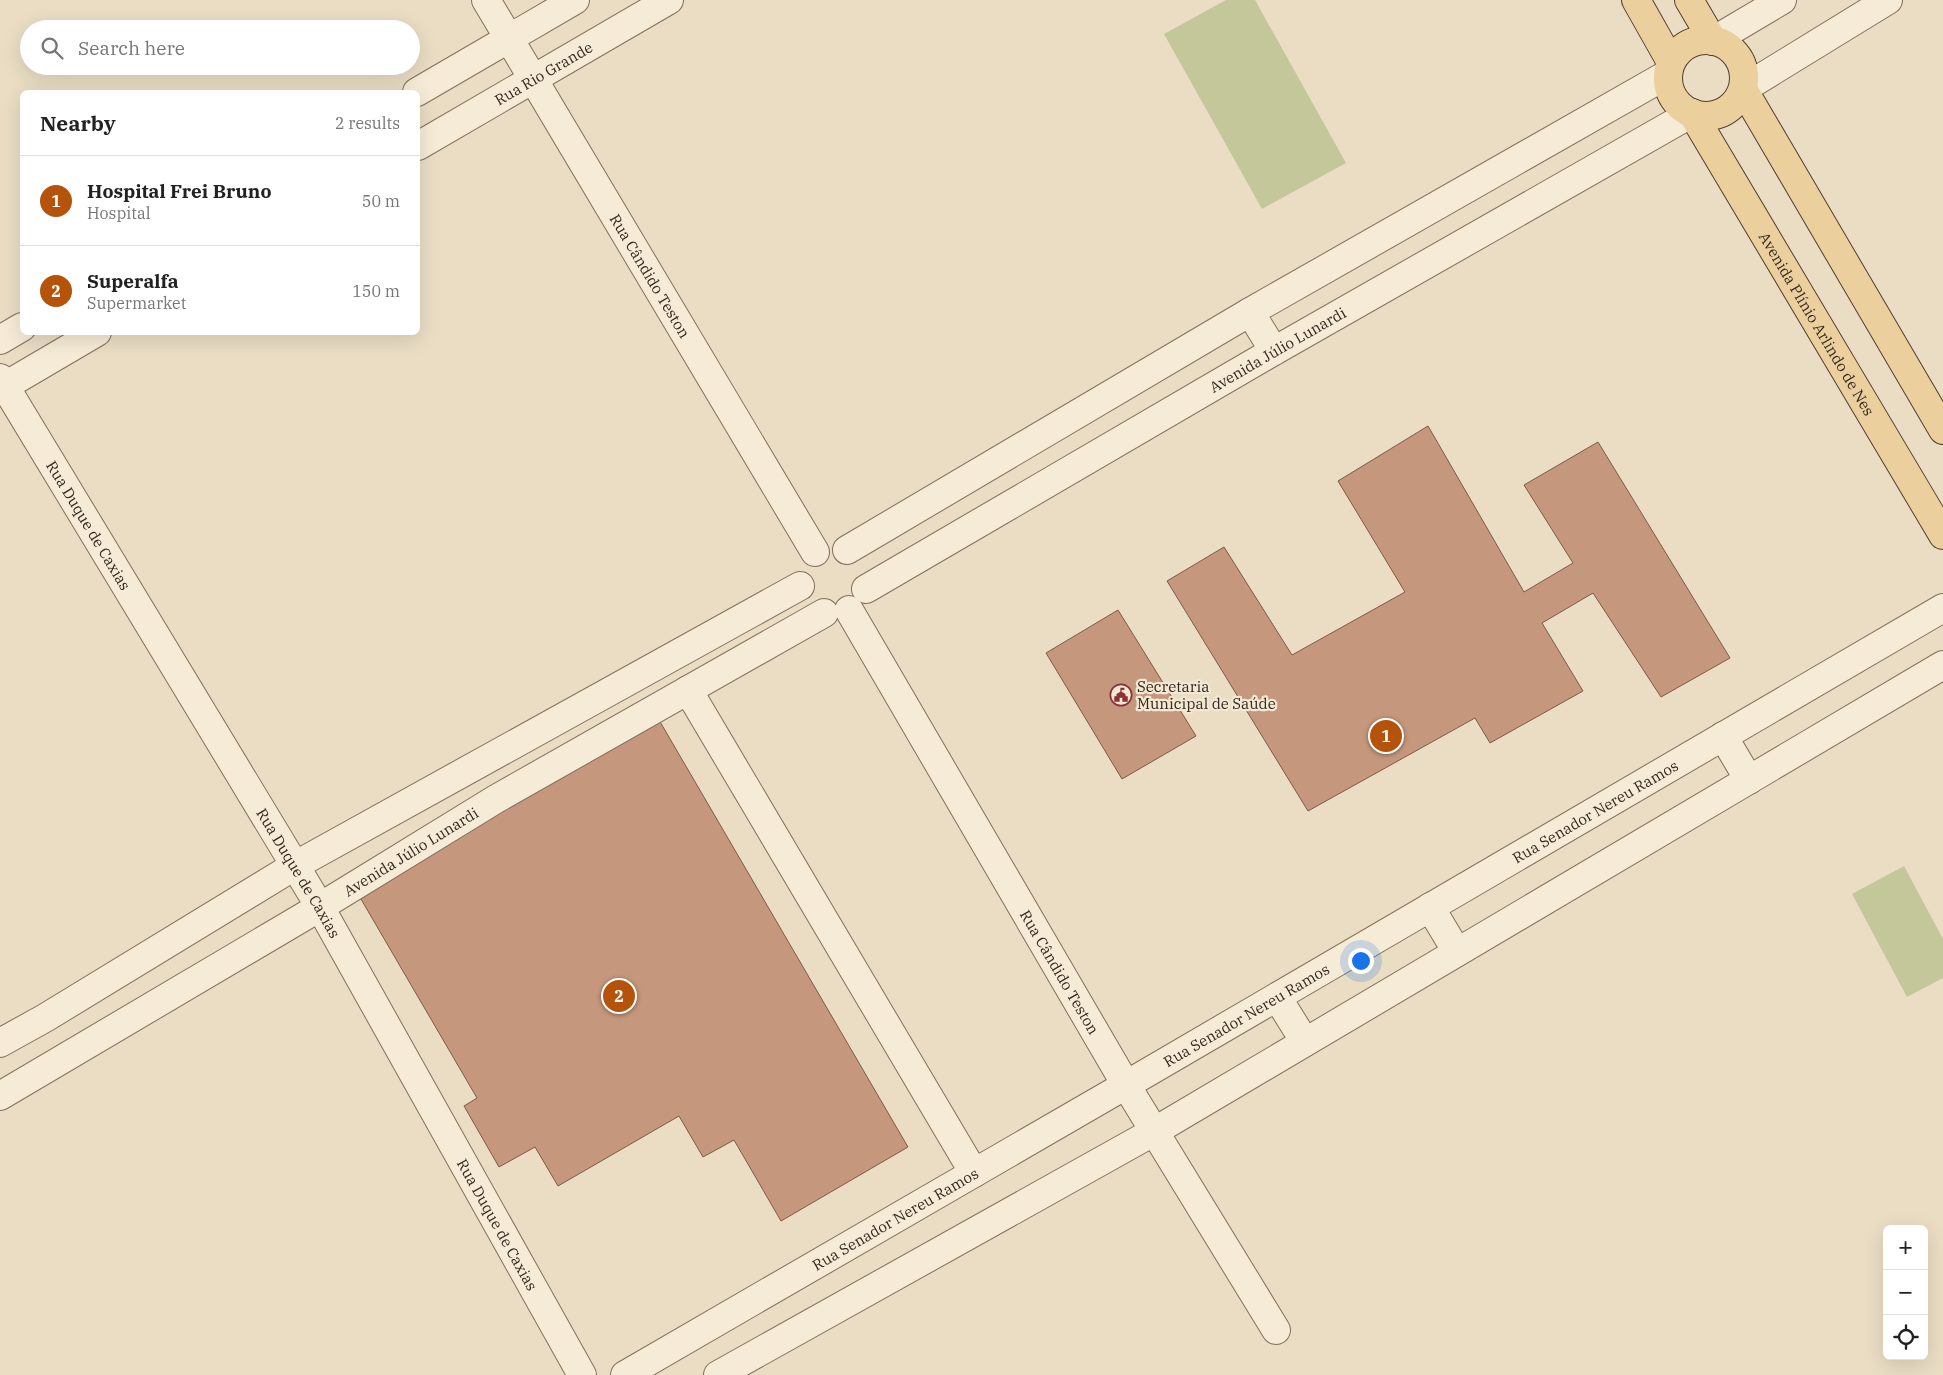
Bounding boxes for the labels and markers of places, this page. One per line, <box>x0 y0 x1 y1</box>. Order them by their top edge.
place label: Secretaria Municipal de Saúde <box>1137 677 1276 713</box>
public building icon: Secretaria Municipal de Saúde <box>1109 683 1133 707</box>
pin: 1 <box>1370 717 1402 755</box>
pin: 2 <box>603 977 635 1015</box>

